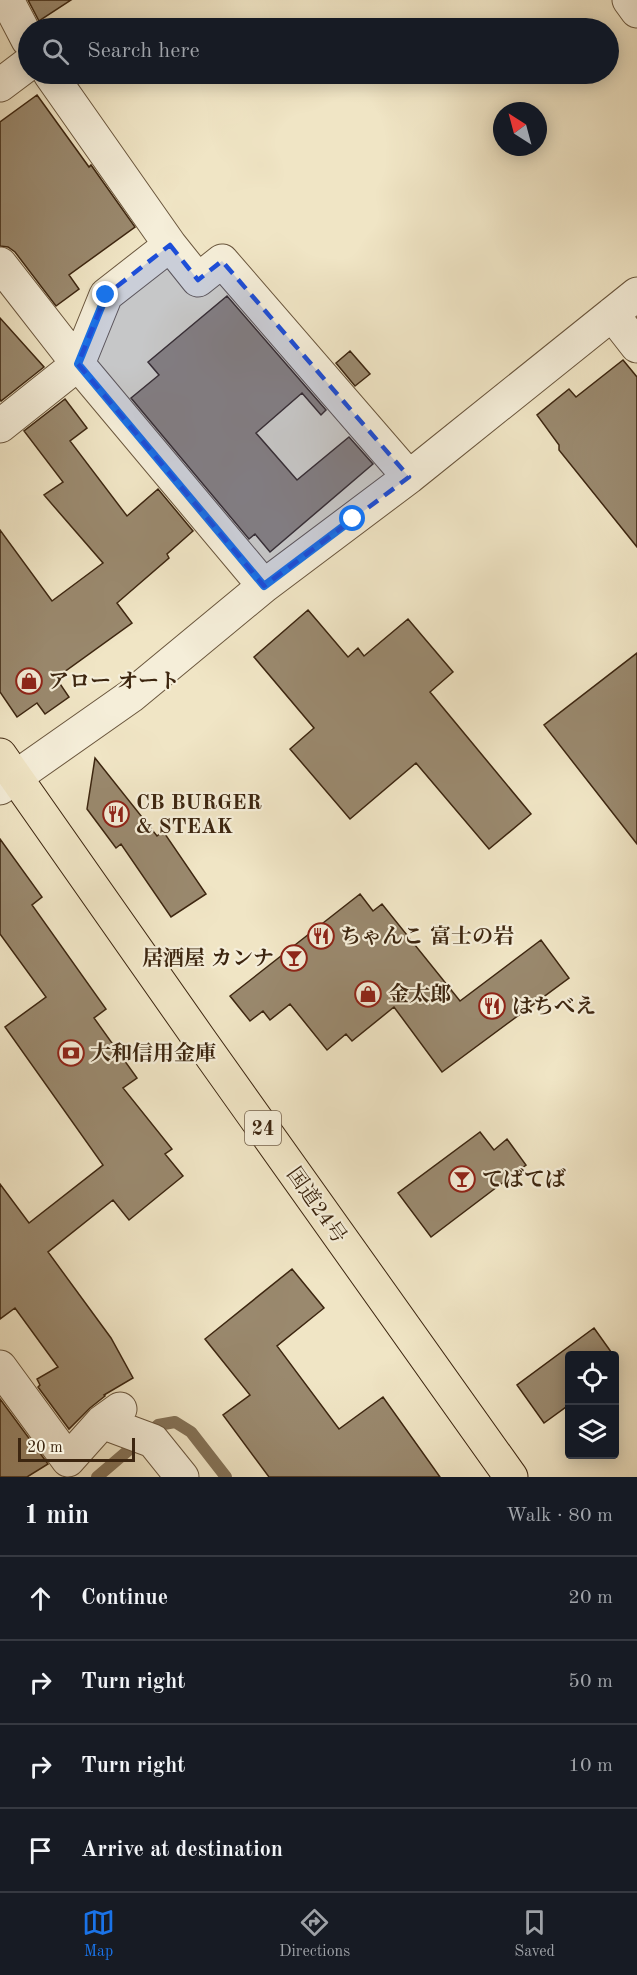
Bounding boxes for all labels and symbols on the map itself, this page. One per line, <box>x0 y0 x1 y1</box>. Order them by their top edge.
north arrow <box>493 102 547 156</box>
route end <box>92 281 118 307</box>
route start <box>339 505 365 531</box>
shop icon: アロー オート <box>14 666 44 696</box>
place label: アロー オート <box>48 671 180 693</box>
place label: CB BURGER & STEAK <box>136 793 262 838</box>
restaurant icon: CB BURGER & STEAK <box>101 799 131 829</box>
restaurant icon: ちゃんこ 富士の岩 <box>306 921 336 951</box>
place label: ちゃんこ 富士の岩 <box>340 925 514 948</box>
bar icon: 居酒屋 カンナ <box>279 943 309 973</box>
place label: 居酒屋 カンナ <box>142 947 274 970</box>
shop icon: 金太郎 <box>353 979 383 1009</box>
place label: 金太郎 <box>388 982 451 1006</box>
restaurant icon: はちべえ <box>477 991 507 1021</box>
place label: はちべえ <box>512 995 596 1018</box>
bank icon: 大和信用金庫 <box>56 1038 86 1068</box>
place label: 大和信用金庫 <box>90 1041 216 1065</box>
road number: 24 <box>245 1111 281 1145</box>
street label: 国道24号 <box>282 1163 351 1248</box>
bar icon: てばてば <box>447 1164 477 1194</box>
place label: てばてば <box>482 1168 566 1191</box>
scale bar <box>18 1435 135 1462</box>

